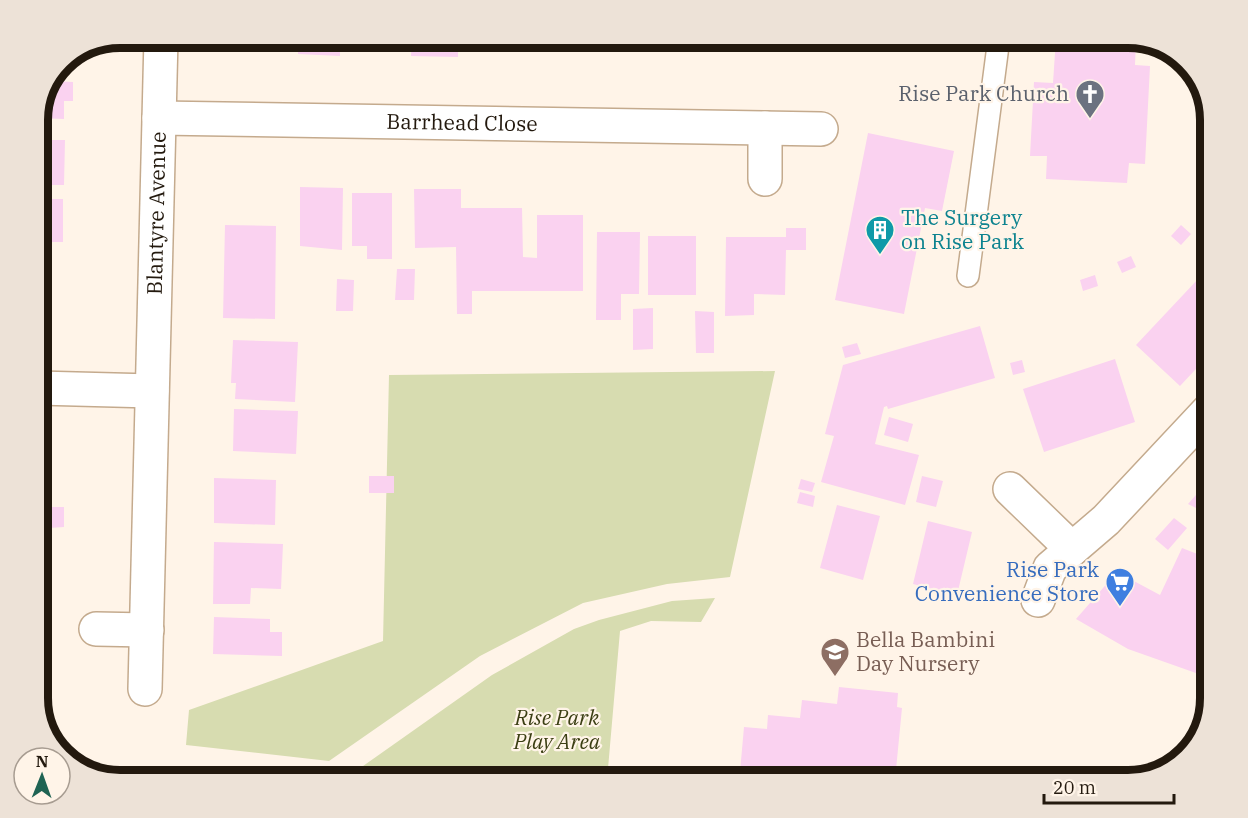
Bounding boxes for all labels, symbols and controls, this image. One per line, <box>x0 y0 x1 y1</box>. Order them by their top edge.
church icon: Rise Park Church <box>1074 78 1106 120</box>
place label: Rise Park Church <box>898 79 1069 107</box>
street label: Barrhead Close <box>386 107 538 137</box>
street label: Blantyre Avenue <box>140 131 172 295</box>
place label: The Surgery on Rise Park <box>901 203 1025 255</box>
building icon: The Surgery on Rise Park <box>864 214 896 256</box>
place label: Rise Park Convenience Store <box>915 555 1100 607</box>
supermarket icon: Rise Park Convenience Store <box>1104 566 1136 608</box>
place label: Bella Bambini Day Nursery <box>856 625 995 677</box>
school or university icon: Bella Bambini Day Nursery <box>819 636 851 678</box>
park label: Rise Park Play Area <box>513 703 601 755</box>
north arrow <box>12 746 72 806</box>
text: N <box>36 751 49 771</box>
scale bar <box>1044 767 1174 805</box>
text: 20 m <box>1053 776 1096 799</box>

